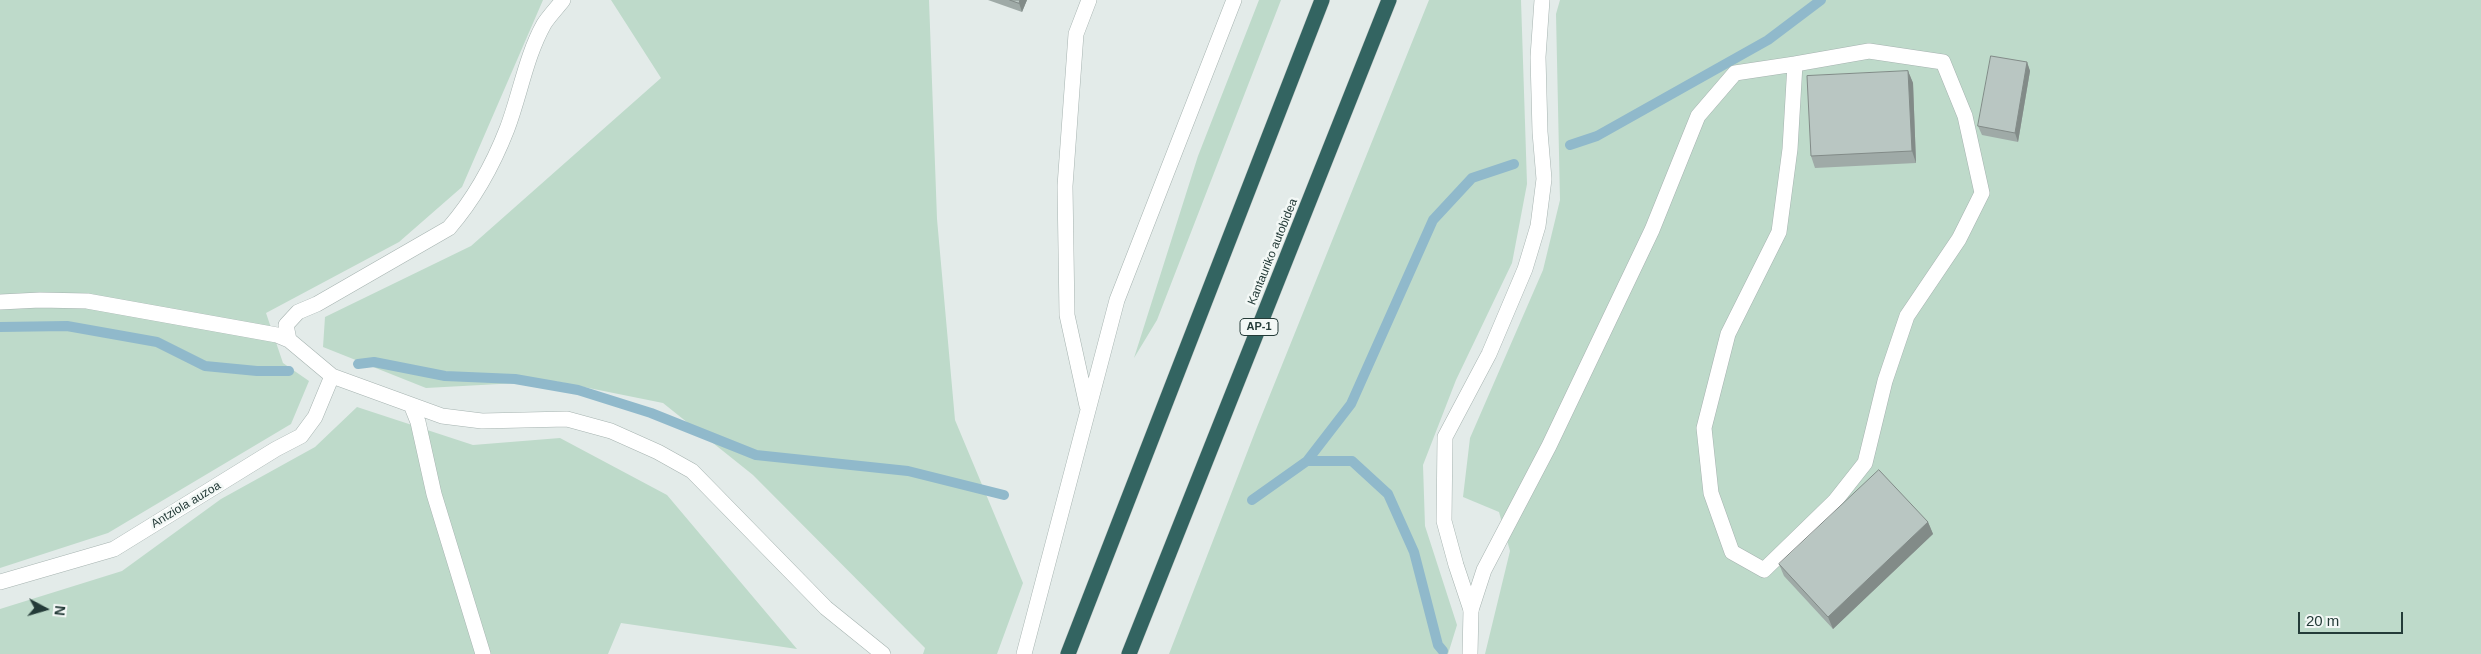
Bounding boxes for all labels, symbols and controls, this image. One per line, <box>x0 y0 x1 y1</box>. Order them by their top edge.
street label: Kantauriko autobidea <box>1245 197 1301 307</box>
road number: AP-1 <box>1240 318 1278 336</box>
street label: Antziola auzoa <box>149 479 223 531</box>
north arrow <box>20 584 70 634</box>
scale bar <box>2301 602 2406 634</box>
text: N <box>51 605 68 616</box>
text: 20 m <box>2306 612 2339 629</box>

